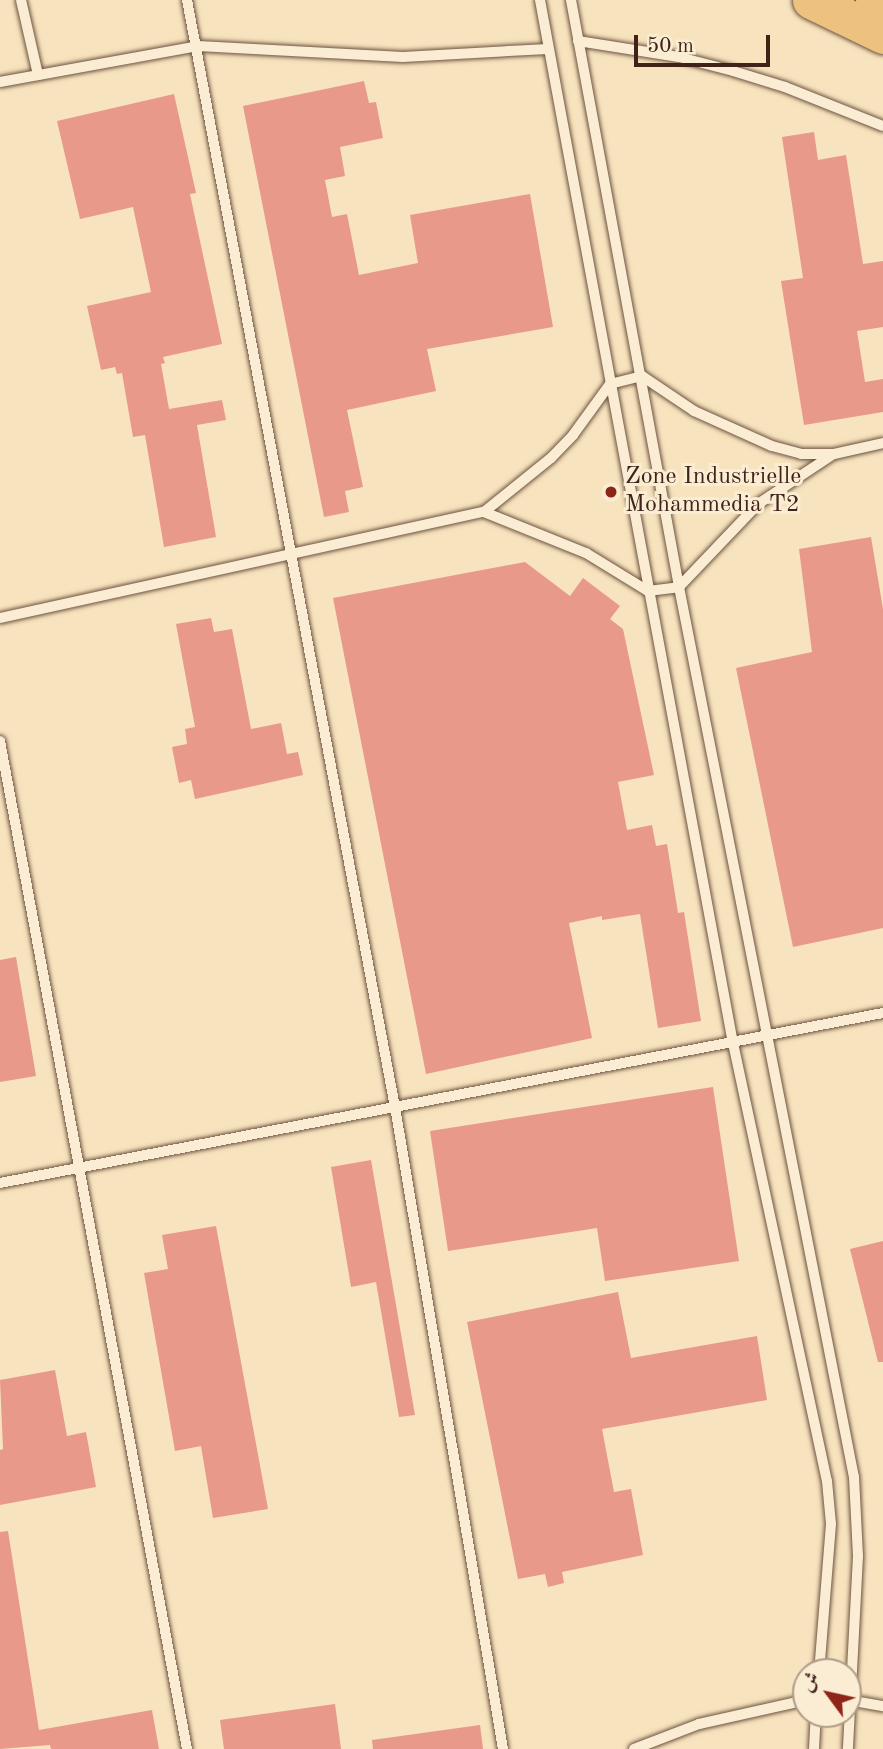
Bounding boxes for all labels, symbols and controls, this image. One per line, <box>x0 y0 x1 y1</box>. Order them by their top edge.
scale bar <box>638 21 774 65</box>
text: 50 m <box>647 36 694 57</box>
place label: Zone Industrielle Mohammedia T2 <box>625 464 801 520</box>
marker: Zone Industrielle Mohammedia T2 <box>603 484 619 500</box>
north arrow <box>792 1658 862 1728</box>
text: ش <box>798 1669 824 1695</box>

